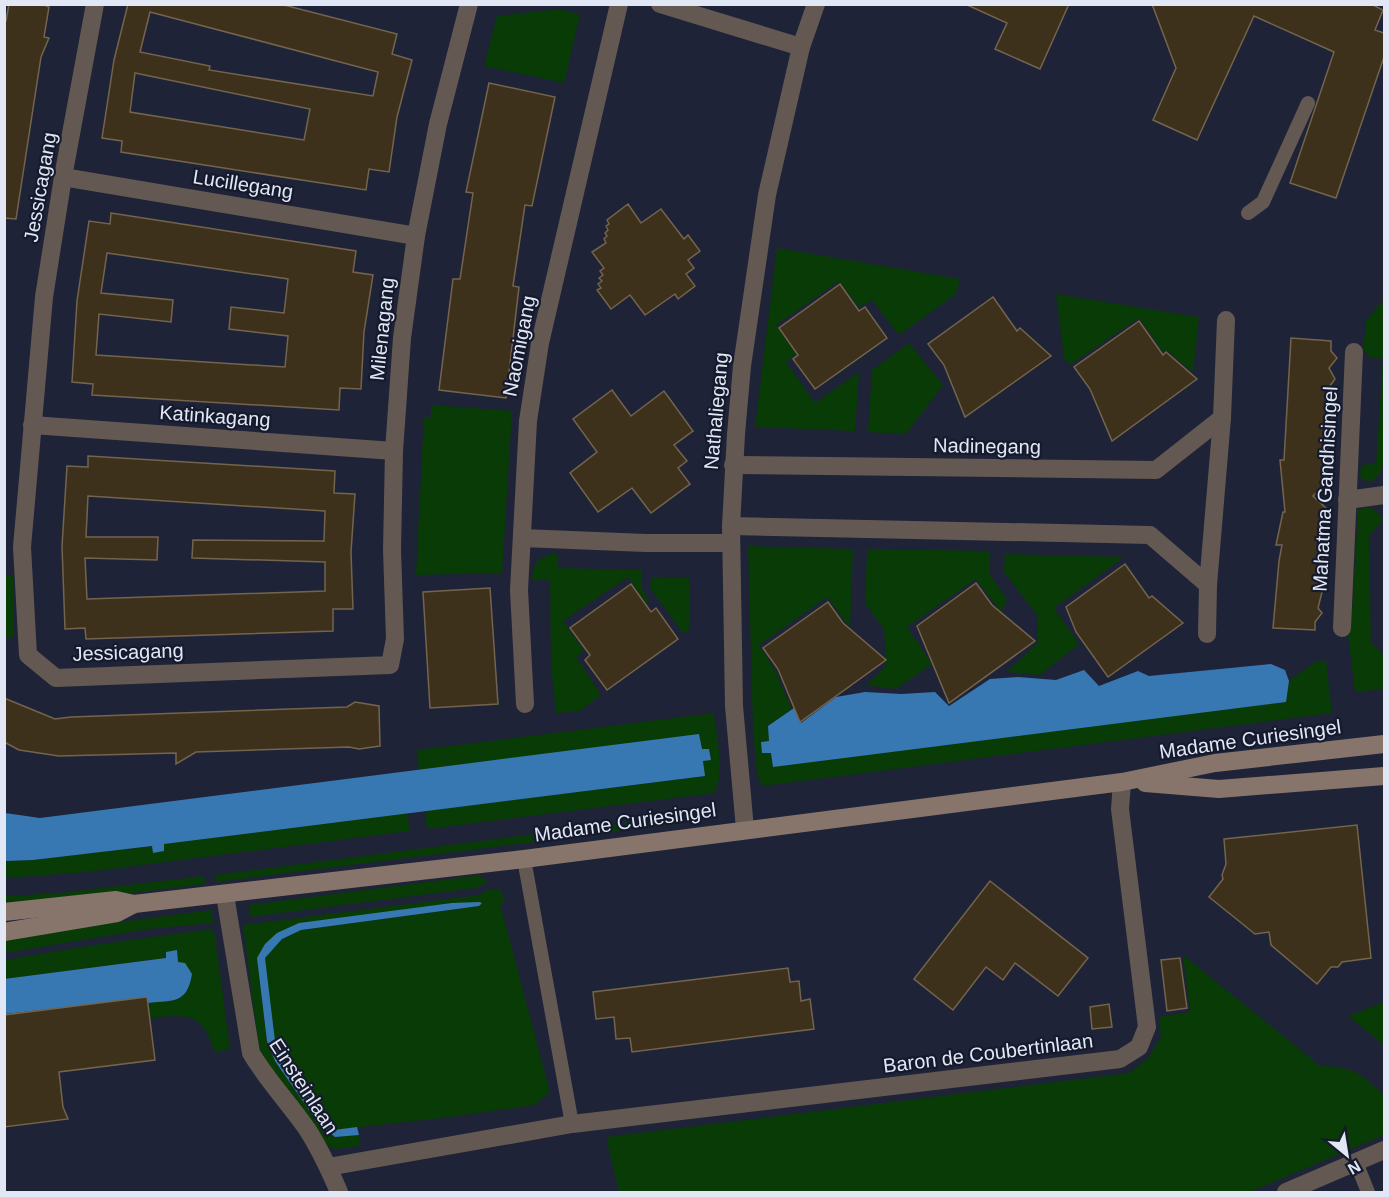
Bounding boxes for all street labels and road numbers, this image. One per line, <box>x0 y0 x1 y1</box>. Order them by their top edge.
street label: Jessicagang <box>20 130 60 244</box>
street label: Lucillegang <box>191 165 295 203</box>
street label: Milenagang <box>366 276 398 382</box>
street label: Naomigang <box>498 294 540 398</box>
street label: Nathaliegang <box>700 351 732 471</box>
street label: Mahatma Gandhisingel <box>1309 386 1341 592</box>
street label: Katinkagang <box>159 401 271 431</box>
street label: Nadinegang <box>933 434 1041 458</box>
street label: Jessicagang <box>72 639 184 665</box>
street label: Madame Curiesingel <box>1158 715 1342 763</box>
street label: Madame Curiesingel <box>533 798 717 846</box>
street label: Baron de Coubertinlaan <box>882 1029 1094 1077</box>
street label: Einsteinlaan <box>265 1034 343 1138</box>

